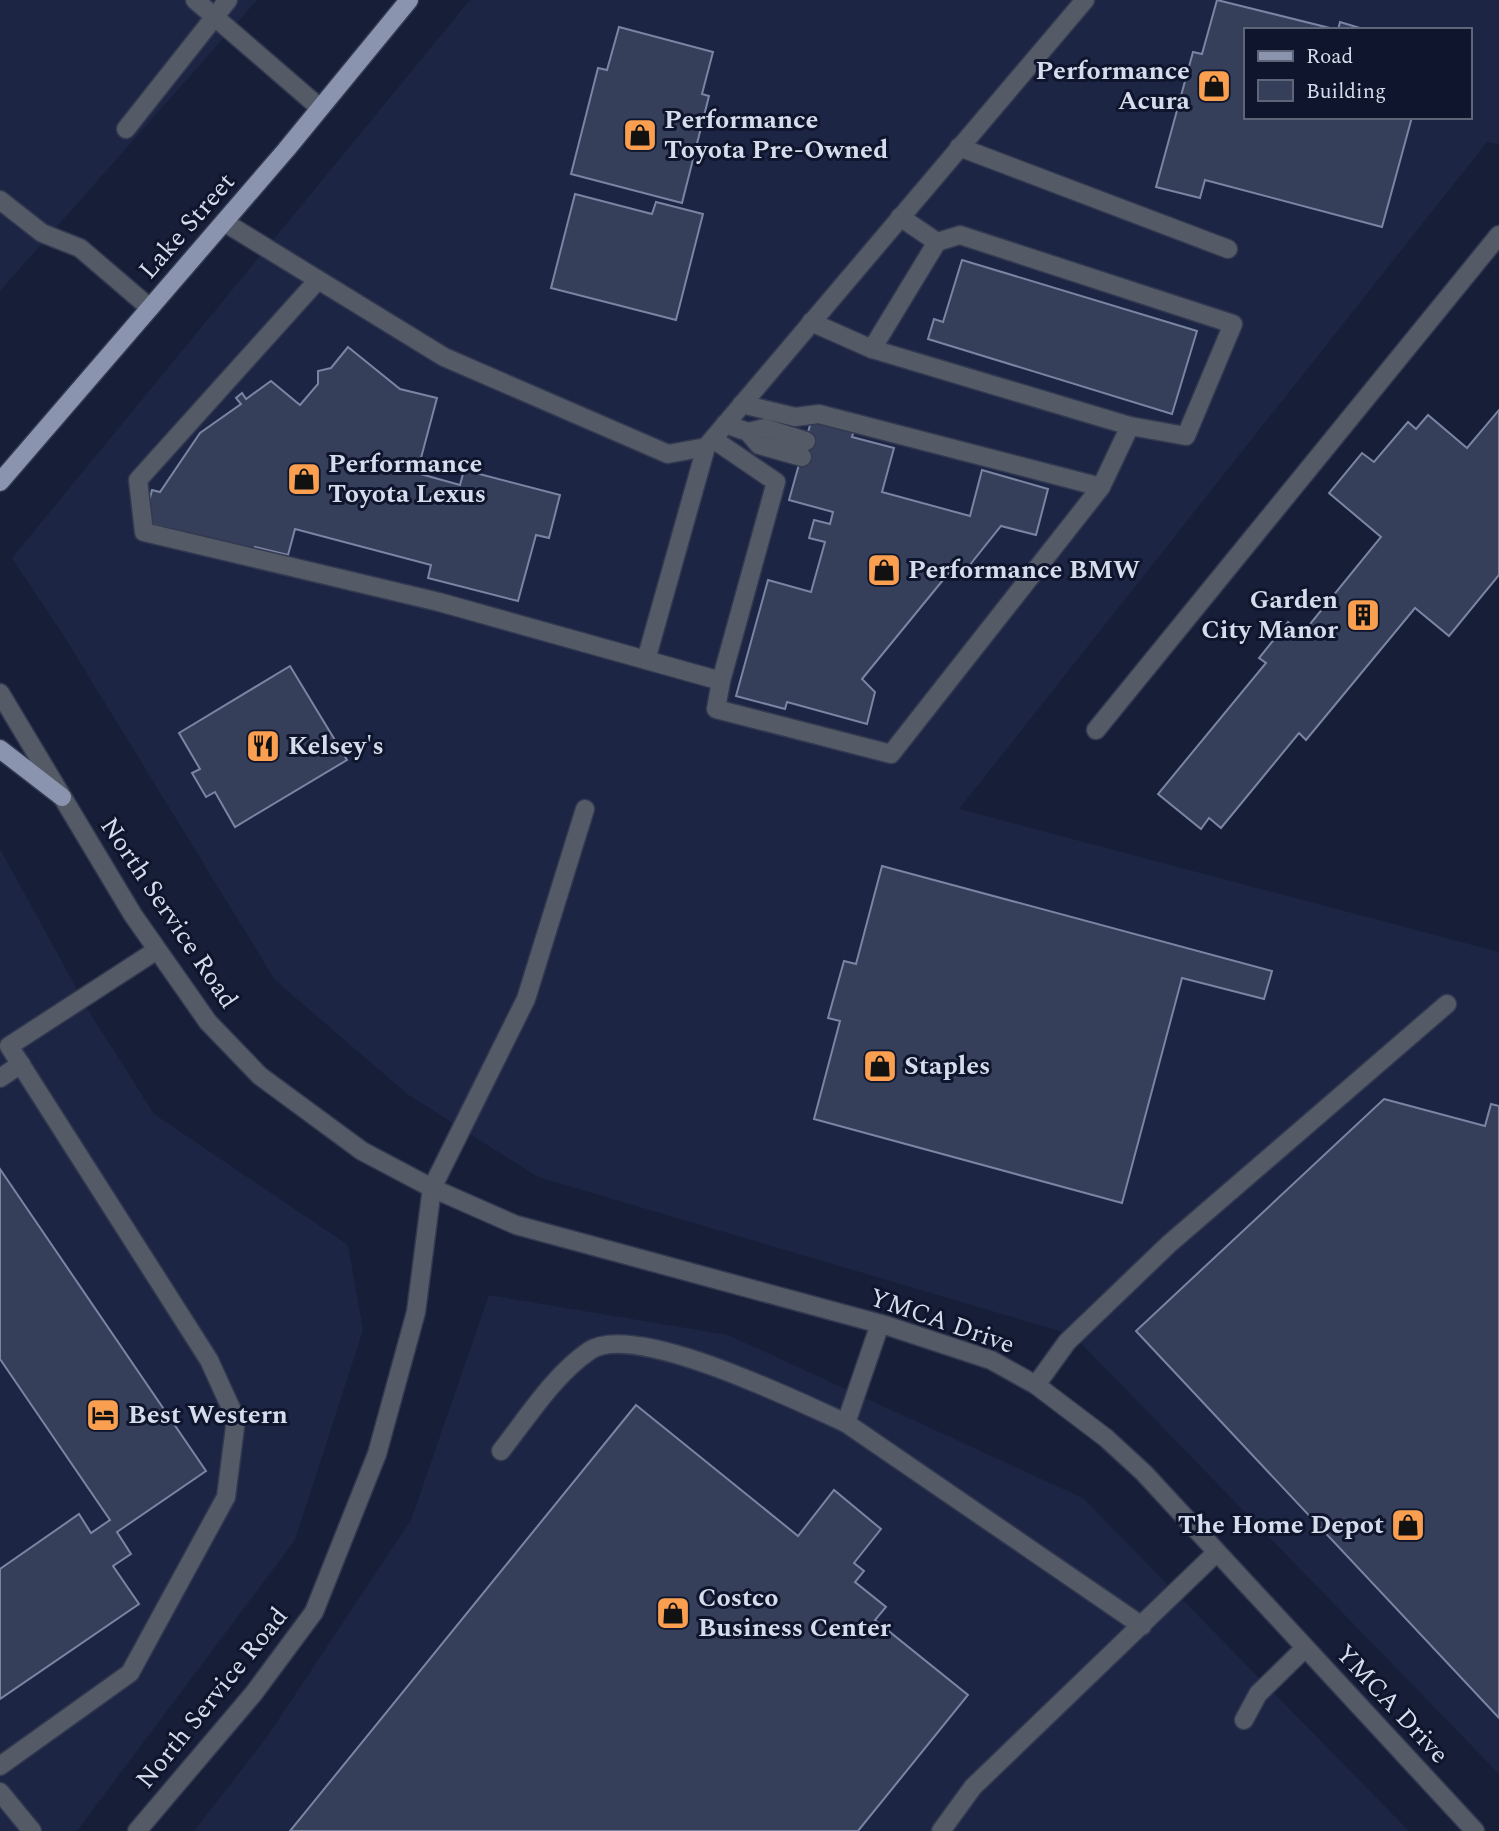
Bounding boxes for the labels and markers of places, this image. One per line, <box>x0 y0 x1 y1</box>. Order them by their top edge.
place label: Performance Acura <box>1036 51 1191 121</box>
shop icon: Performance Acura <box>1195 67 1233 105</box>
place label: Performance Toyota Pre-Owned <box>664 100 888 170</box>
shop icon: Performance Toyota Pre-Owned <box>621 116 659 154</box>
place label: Performance Toyota Lexus <box>328 444 486 514</box>
shop icon: Performance Toyota Lexus <box>285 460 323 498</box>
place label: Performance BMW <box>908 550 1140 590</box>
shop icon: Performance BMW <box>865 551 903 589</box>
place label: Garden City Manor <box>1201 580 1339 650</box>
building icon: Garden City Manor <box>1344 596 1382 634</box>
place label: Kelsey's <box>288 726 384 766</box>
restaurant icon: Kelsey's <box>244 727 282 765</box>
place label: Staples <box>904 1046 990 1086</box>
shop icon: Staples <box>861 1047 899 1085</box>
place label: Best Western <box>128 1395 288 1435</box>
hotel icon: Best Western <box>84 1396 122 1434</box>
place label: The Home Depot <box>1178 1505 1384 1545</box>
shop icon: The Home Depot <box>1389 1506 1427 1544</box>
place label: Costco Business Center <box>698 1578 892 1648</box>
shop icon: Costco Business Center <box>654 1594 692 1632</box>

